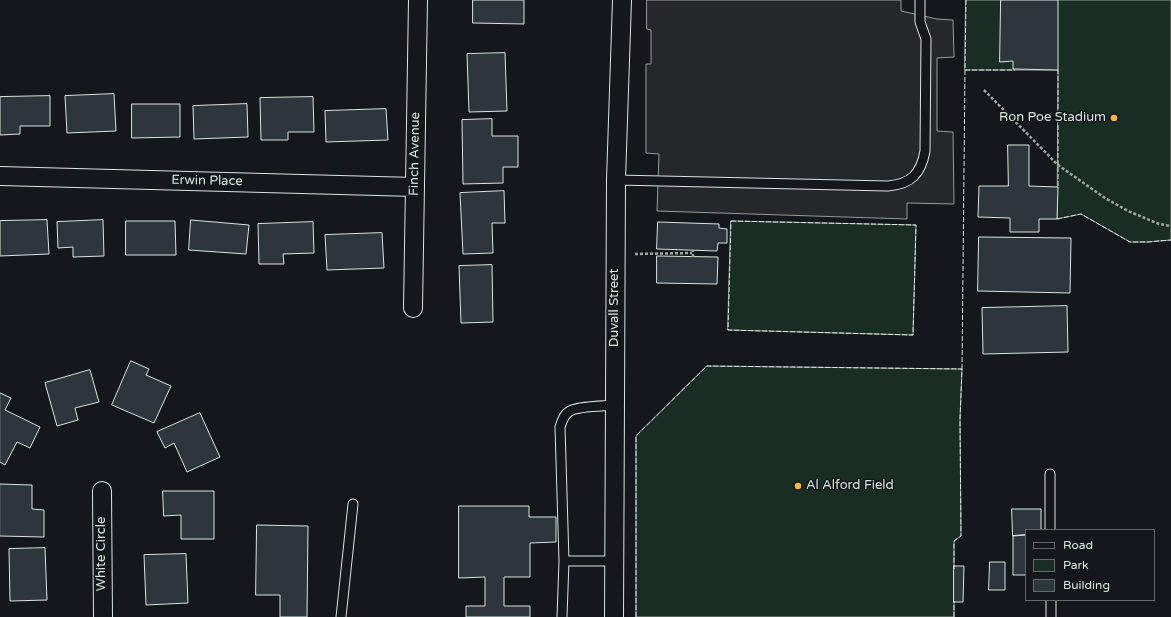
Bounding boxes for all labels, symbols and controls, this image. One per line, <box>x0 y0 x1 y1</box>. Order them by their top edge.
place label: Ron Poe Stadium <box>999 110 1106 126</box>
street label: Finch Avenue <box>406 112 424 196</box>
marker: Ron Poe Stadium <box>1109 113 1119 123</box>
street label: Erwin Place <box>171 173 243 189</box>
street label: Duvall Street <box>607 269 623 347</box>
place label: Al Alford Field <box>806 478 894 494</box>
marker: Al Alford Field <box>793 481 803 491</box>
street label: White Circle <box>94 517 110 591</box>
legend <box>1025 529 1155 601</box>
text: Road <box>1063 538 1093 552</box>
text: Park <box>1063 558 1089 572</box>
text: Building <box>1063 578 1110 592</box>

